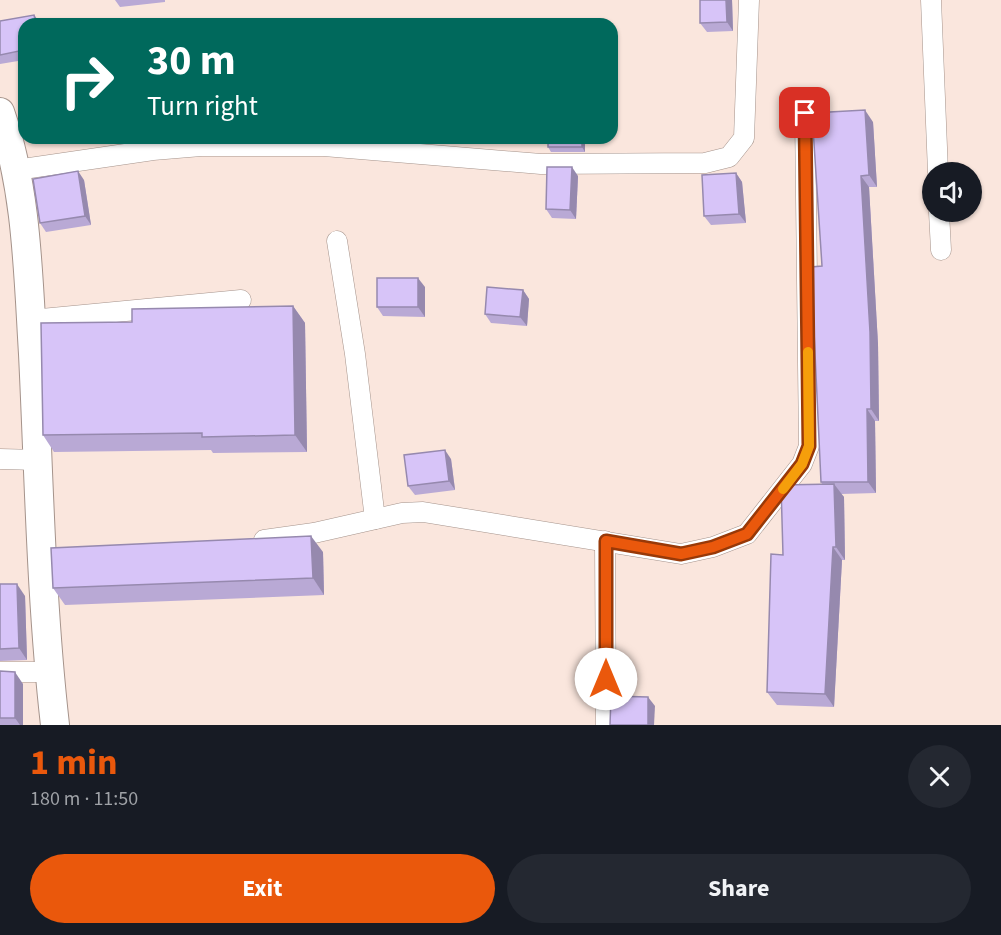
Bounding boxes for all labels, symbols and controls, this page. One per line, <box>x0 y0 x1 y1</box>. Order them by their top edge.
text: 30 m <box>147 31 236 91</box>
icon: right <box>48 42 126 120</box>
text: Turn right <box>147 87 258 126</box>
pin <box>779 87 830 138</box>
icon: arrive <box>788 96 821 129</box>
map controls <box>922 162 982 222</box>
button: sound <box>922 162 982 222</box>
position arrow <box>574 647 638 711</box>
text: 1 min <box>30 737 118 788</box>
button: close <box>908 745 971 808</box>
text: 180 m · 11:50 <box>30 785 138 813</box>
button: Exit <box>30 854 495 923</box>
button: Share <box>507 854 971 923</box>

